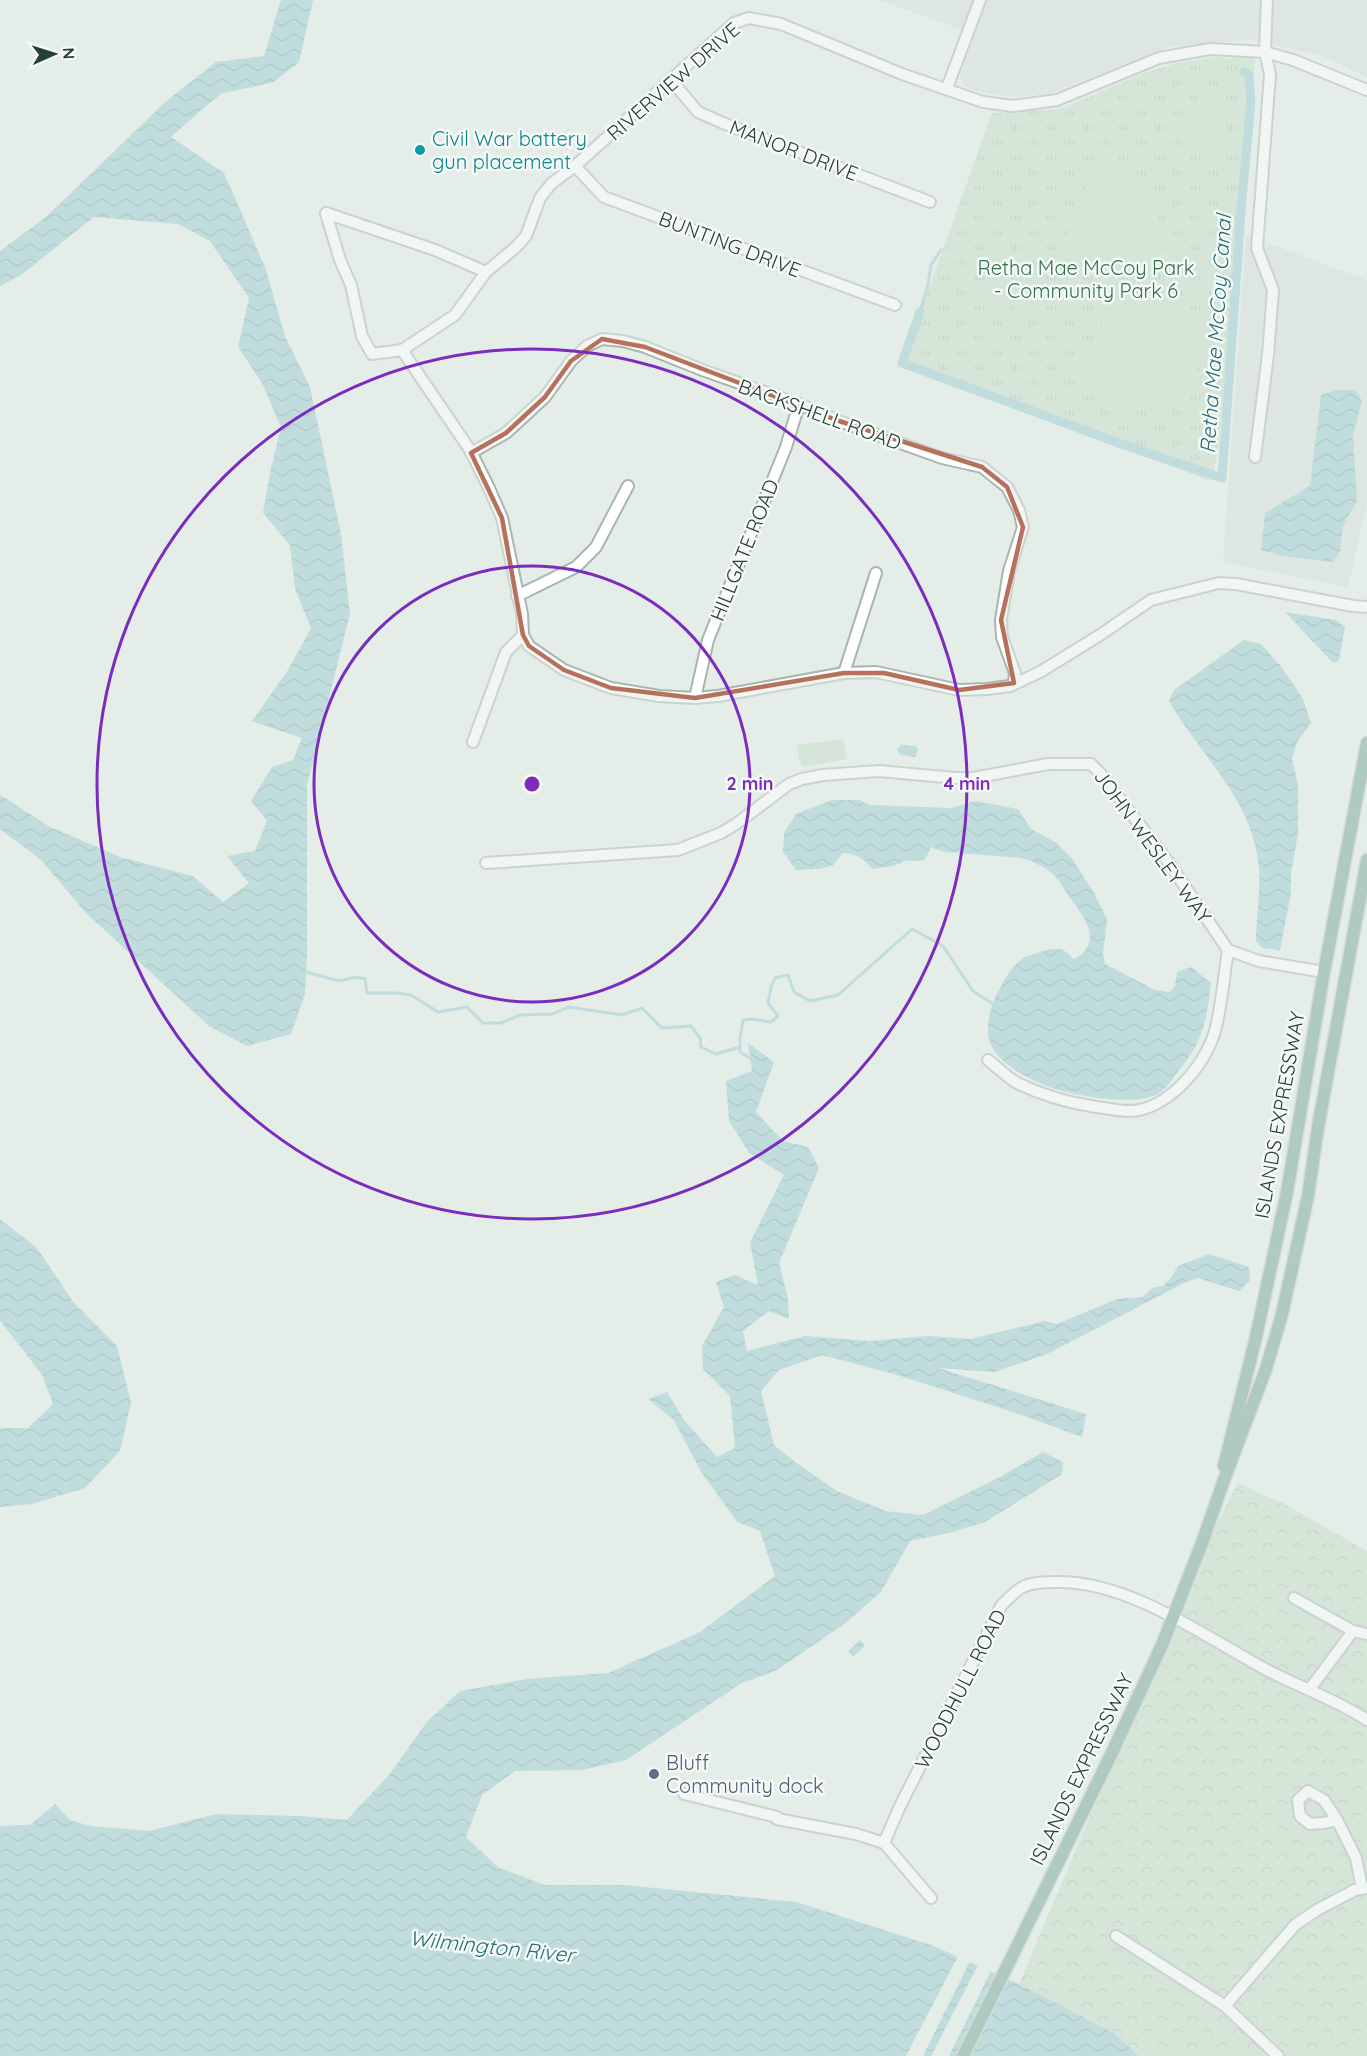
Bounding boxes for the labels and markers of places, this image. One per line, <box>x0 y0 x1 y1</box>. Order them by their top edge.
place label: Civil War battery gun placement <box>432 126 587 174</box>
marker: Civil War battery gun placement <box>413 143 427 157</box>
centre of rings <box>522 774 542 794</box>
place label: Bluff Community dock <box>666 1750 824 1798</box>
marker: Bluff Community dock <box>647 1767 661 1781</box>

